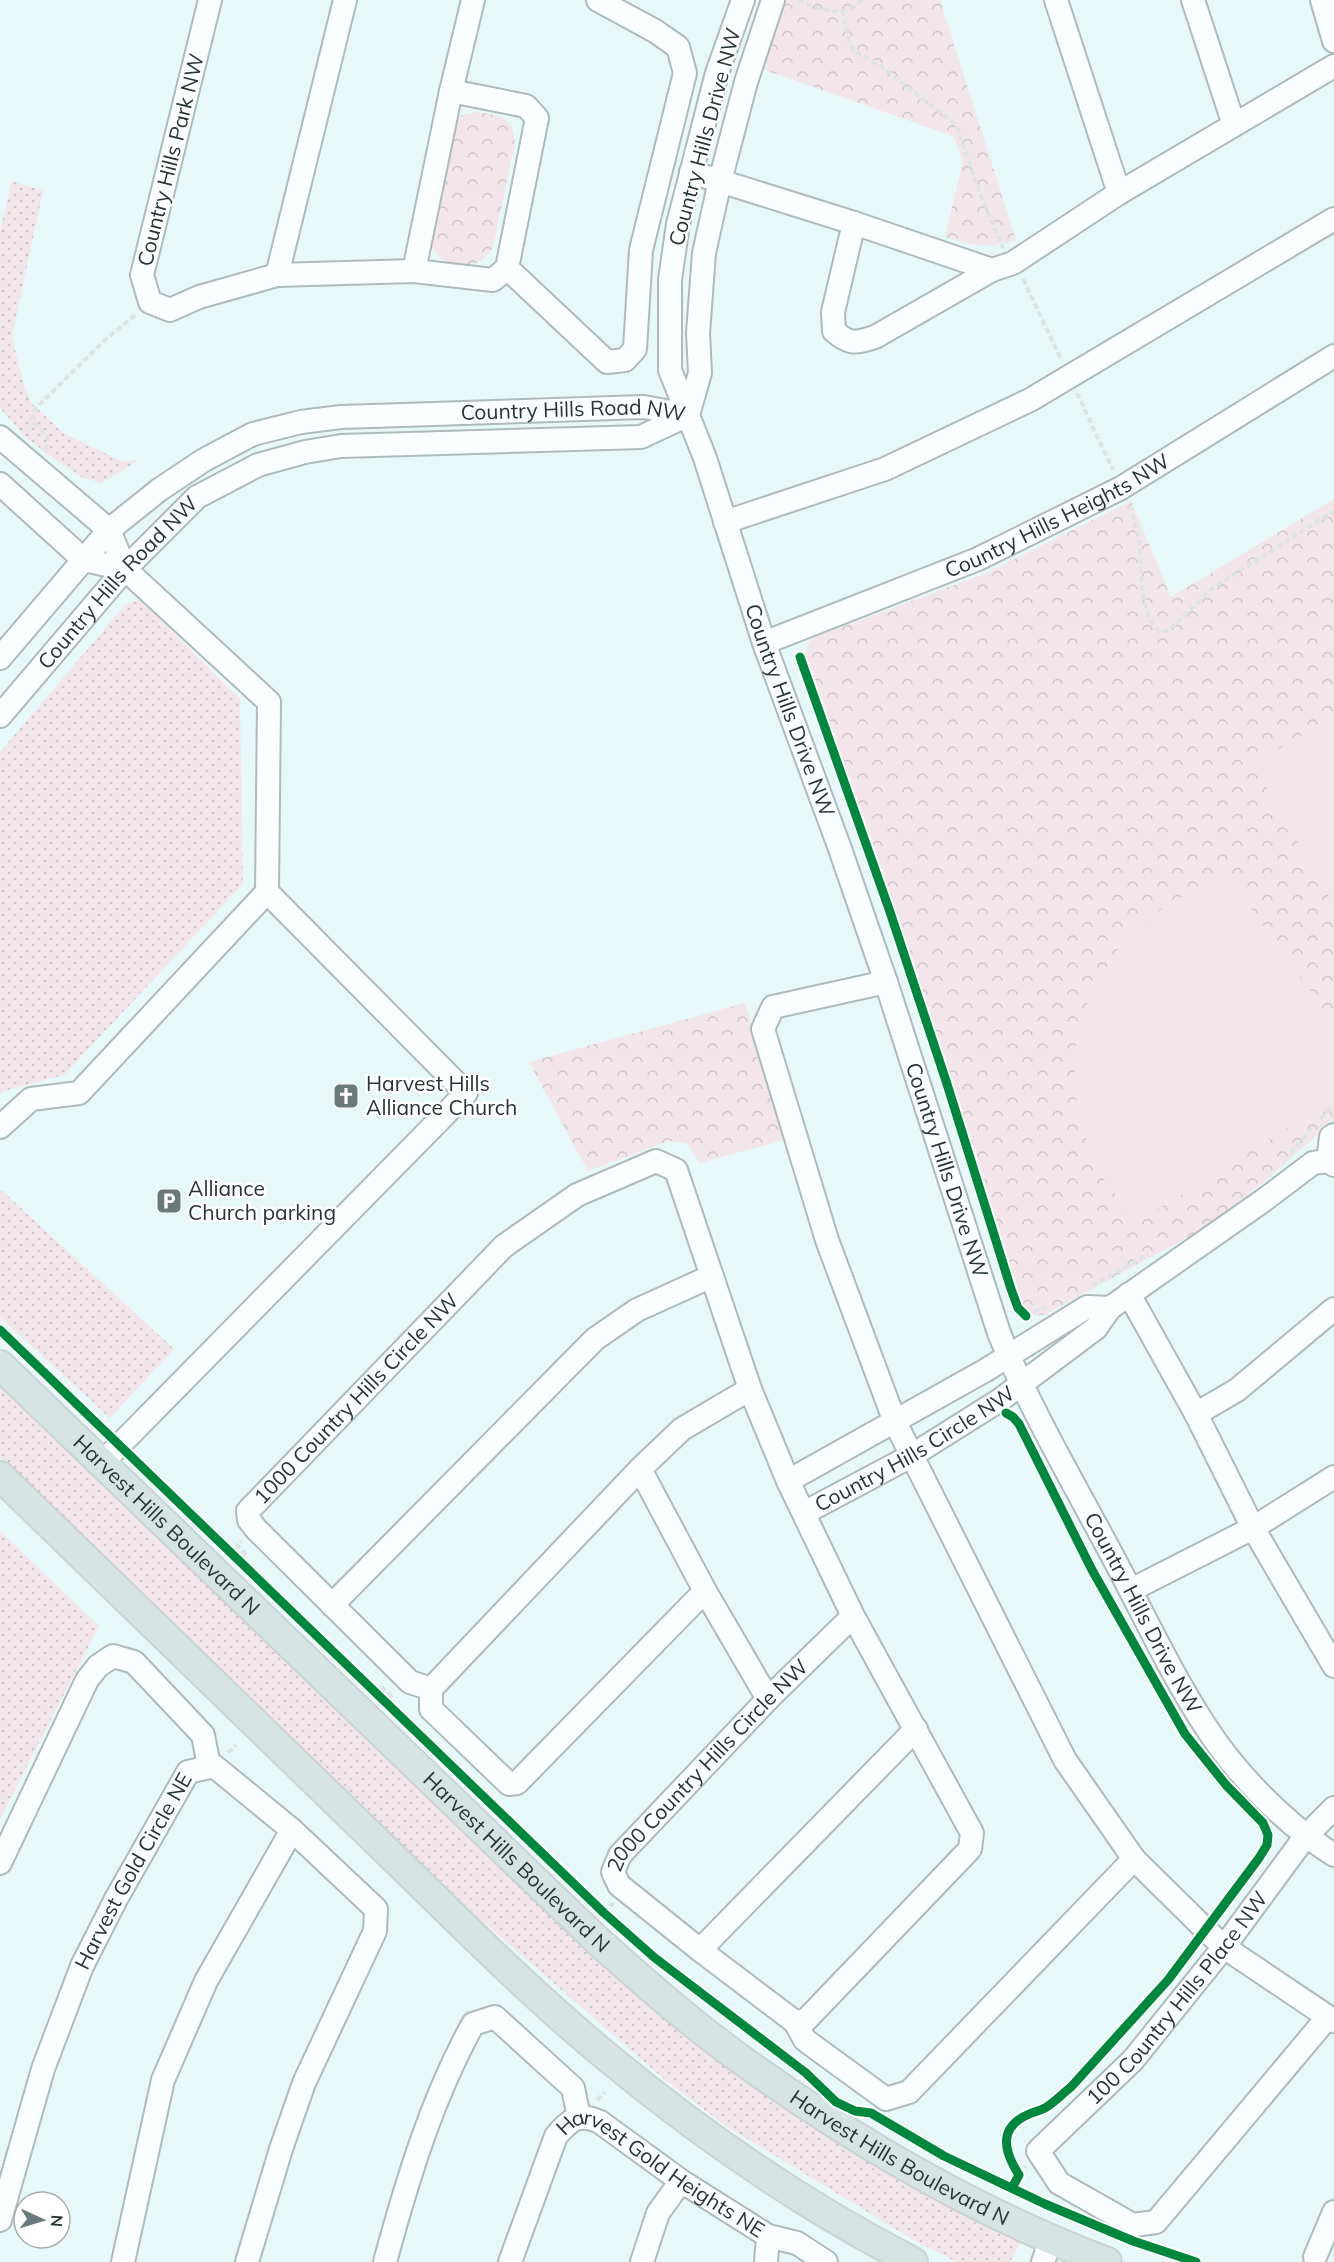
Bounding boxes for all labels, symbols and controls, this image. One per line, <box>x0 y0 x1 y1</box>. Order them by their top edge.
street label: Country Hills Drive NW <box>662 25 746 249</box>
street label: Country Hills Park NW <box>131 51 209 269</box>
street label: Country Hills Road NW <box>460 393 688 426</box>
street label: Country Hills Heights NW <box>941 447 1174 583</box>
street label: Country Hills Road NW <box>32 490 203 674</box>
street label: Country Hills Drive NW <box>740 600 841 820</box>
street label: Country Hills Drive NW <box>901 1059 994 1281</box>
place label: Harvest Hills Alliance Church <box>366 1070 517 1120</box>
church icon: Harvest Hills Alliance Church <box>331 1081 361 1111</box>
place label: Alliance Church parking <box>188 1175 336 1225</box>
parking icon: Alliance Church parking <box>154 1186 184 1216</box>
street label: 1000 Country Hills Circle NW <box>248 1287 463 1509</box>
street label: Country Hills Circle NW <box>810 1380 1020 1517</box>
street label: Harvest Hills Boulevard N <box>68 1429 266 1620</box>
street label: Country Hills Drive NW <box>1079 1508 1208 1718</box>
street label: 2000 Country Hills Circle NW <box>600 1653 813 1876</box>
street label: Harvest Hills Boulevard N <box>418 1766 616 1958</box>
street label: Harvest Gold Circle NE <box>68 1768 197 1973</box>
street label: 100 Country Hills Place NW <box>1080 1886 1273 2110</box>
street label: Harvest Hills Boulevard N <box>785 2084 1014 2230</box>
street label: Harvest Gold Heights NE <box>550 2103 770 2243</box>
north arrow <box>12 2190 72 2250</box>
text: N <box>47 2214 67 2228</box>

